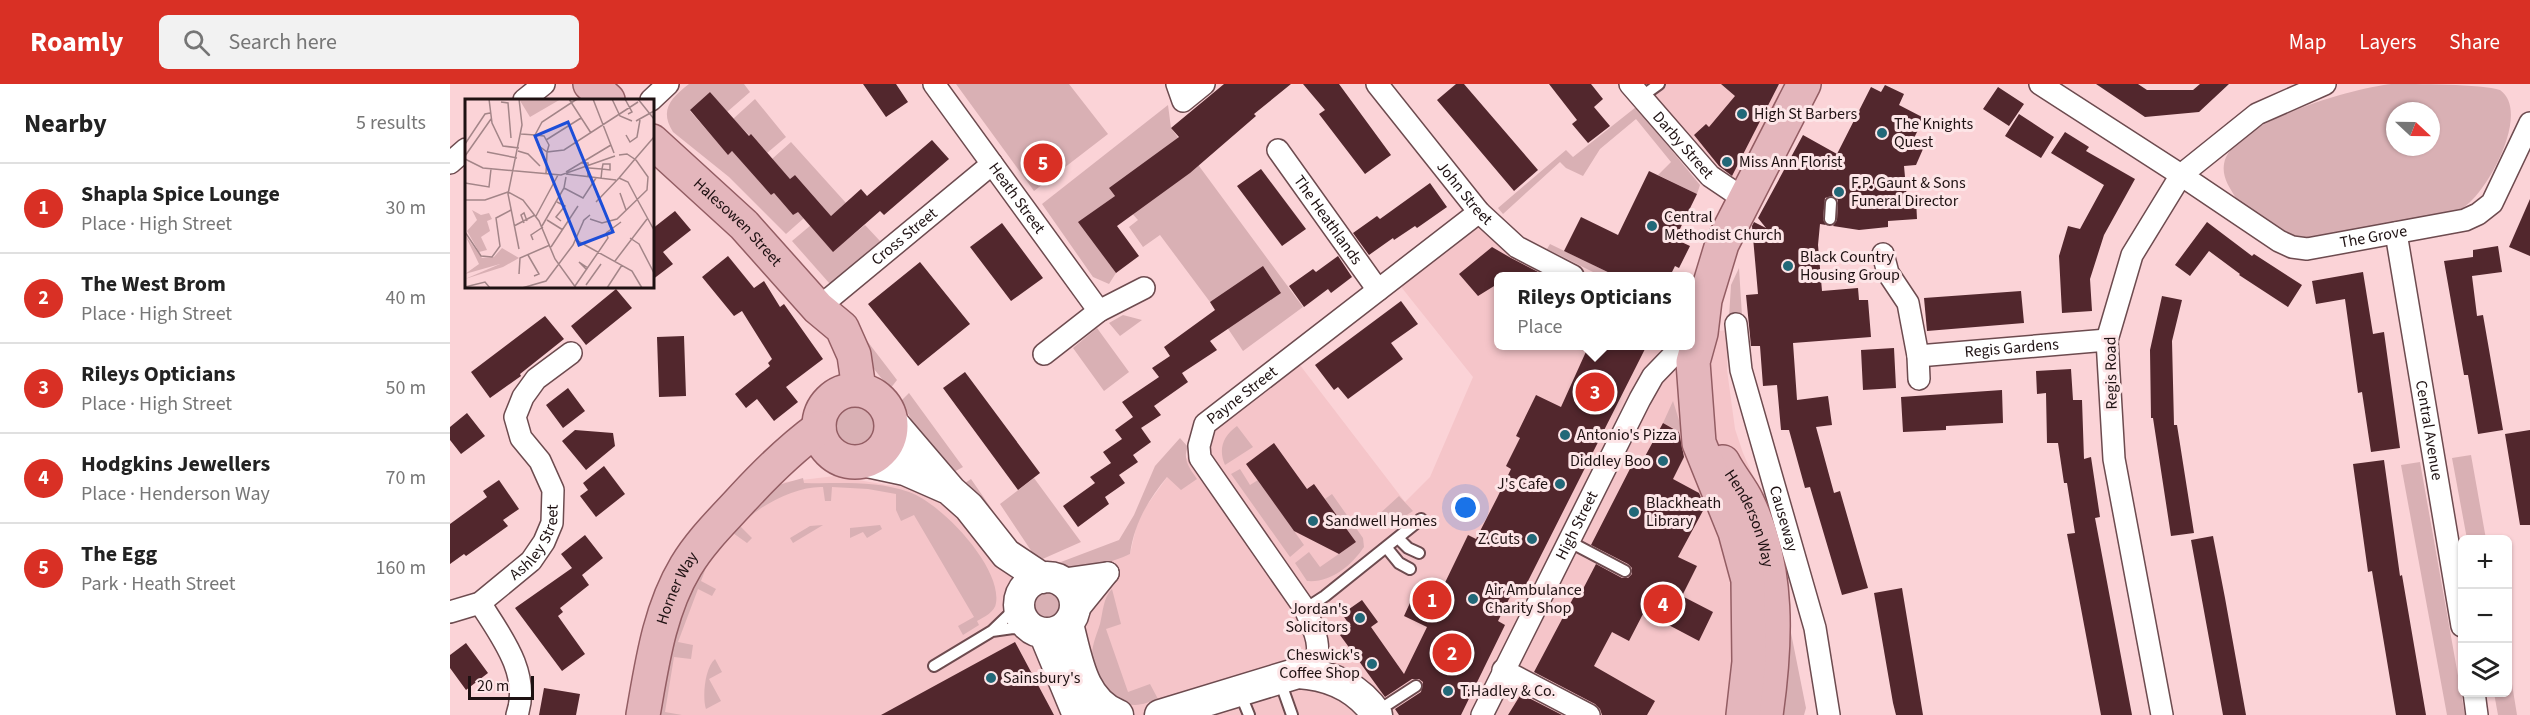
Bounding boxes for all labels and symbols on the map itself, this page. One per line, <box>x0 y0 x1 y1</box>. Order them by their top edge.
inset map <box>465 99 654 288</box>
north arrow <box>2386 102 2440 156</box>
place label: High St Barbers <box>1754 103 1857 125</box>
street label: Darby Street <box>1648 107 1719 184</box>
marker: High St Barbers <box>1735 107 1749 121</box>
place label: The Knights Quest <box>1894 113 1973 153</box>
marker: The Knights Quest <box>1875 126 1889 140</box>
pin: 5 <box>1024 140 1062 185</box>
place label: Miss Ann Florist <box>1739 151 1843 173</box>
marker: Miss Ann Florist <box>1720 155 1734 169</box>
street label: John Street <box>1432 156 1498 231</box>
street label: Heath Street <box>983 158 1051 239</box>
street label: The Heathlands <box>1288 171 1368 269</box>
place label: F.P. Gaunt & Sons Funeral Director <box>1851 172 1966 212</box>
street label: Halesowen Street <box>688 173 787 272</box>
marker: F.P. Gaunt & Sons Funeral Director <box>1832 185 1846 199</box>
street label: Cross Street <box>866 202 943 271</box>
place label: Central Methodist Church <box>1664 206 1782 246</box>
marker: Central Methodist Church <box>1645 219 1659 233</box>
street label: The Grove <box>2338 220 2409 254</box>
place label: Black Country Housing Group <box>1800 246 1900 286</box>
marker: Black Country Housing Group <box>1781 259 1795 273</box>
street label: Regis Gardens <box>1964 333 2060 363</box>
street label: Regis Road <box>2099 336 2123 410</box>
street label: Payne Street <box>1202 361 1282 430</box>
pin: 3 <box>1576 370 1614 414</box>
street label: Central Avenue <box>2410 379 2448 482</box>
place label: Antonio's Pizza <box>1577 424 1677 446</box>
marker: Antonio's Pizza <box>1558 428 1572 442</box>
place label: Diddley Boo <box>1570 450 1651 472</box>
marker: Diddley Boo <box>1656 454 1670 468</box>
street label: Henderson Way <box>1719 465 1779 570</box>
place label: J's Cafe <box>1497 473 1548 495</box>
marker: J's Cafe <box>1553 477 1567 491</box>
street label: Causeway <box>1764 483 1804 555</box>
street label: High Street <box>1550 487 1604 564</box>
place label: Blackheath Library <box>1646 492 1721 532</box>
your location <box>1451 493 1480 522</box>
street label: Ashley Street <box>505 503 564 585</box>
marker: Blackheath Library <box>1627 505 1641 519</box>
place label: Sandwell Homes <box>1325 510 1437 532</box>
marker: Sandwell Homes <box>1306 514 1320 528</box>
place label: Z.Cuts <box>1478 528 1520 550</box>
marker: Z.Cuts <box>1525 532 1539 546</box>
street label: Horner Way <box>651 547 704 627</box>
pin: 1 <box>1412 578 1452 622</box>
place label: Air Ambulance Charity Shop <box>1485 579 1582 619</box>
pin: 4 <box>1644 582 1682 626</box>
marker: Air Ambulance Charity Shop <box>1466 592 1480 606</box>
place label: Jordan's Solicitors <box>1285 598 1348 638</box>
marker: Jordan's Solicitors <box>1353 611 1367 625</box>
pin: 2 <box>1432 630 1472 676</box>
place label: Cheswick's Coffee Shop <box>1279 644 1360 684</box>
marker: Cheswick's Coffee Shop <box>1365 657 1379 671</box>
place label: Sainsbury's <box>1003 667 1081 689</box>
marker: Sainsbury's <box>984 671 998 685</box>
scale bar <box>468 673 534 700</box>
place label: T.Hadley & Co. <box>1460 680 1556 702</box>
marker: T.Hadley & Co. <box>1441 684 1455 698</box>

